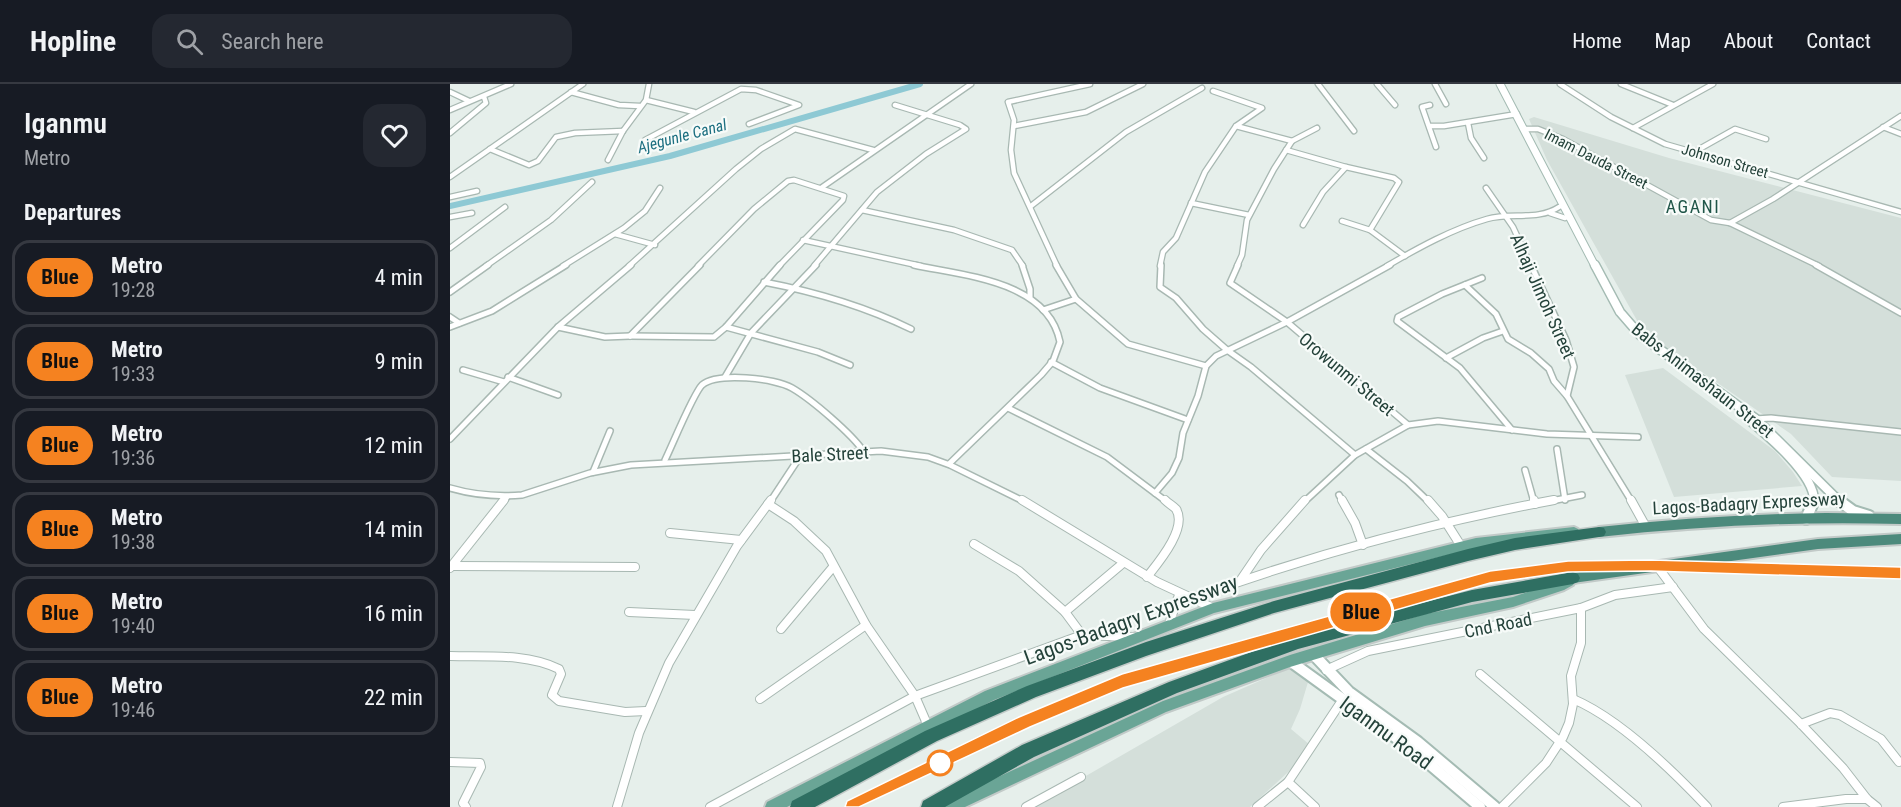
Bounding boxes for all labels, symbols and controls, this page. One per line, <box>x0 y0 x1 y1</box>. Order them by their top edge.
search box <box>152 14 572 68</box>
text: Hopline <box>30 25 116 58</box>
icon: search <box>173 25 206 58</box>
text: Search here <box>221 29 324 54</box>
text: Home <box>1572 29 1622 53</box>
text: Map <box>1655 29 1691 53</box>
text: About <box>1724 29 1773 53</box>
text: Contact <box>1806 29 1871 53</box>
button: heart <box>363 104 426 167</box>
text: Iganmu <box>24 107 107 140</box>
water label: Ajegunle Canal <box>634 115 729 157</box>
street label: Imam Dauda Street <box>1541 125 1651 193</box>
street label: Johnson Street <box>1679 140 1771 182</box>
text: Metro <box>24 146 70 170</box>
district label: AGANI <box>1666 196 1720 217</box>
text: Departures <box>24 200 121 225</box>
street label: Alhaji Jimoh Street <box>1506 230 1580 362</box>
text: Metro <box>111 253 163 278</box>
text: Blue <box>41 265 79 289</box>
text: 4 min <box>375 265 423 290</box>
text: 19:28 <box>111 278 155 302</box>
street label: Babs Animashaun Street <box>1628 318 1778 442</box>
street label: Orowunmi Street <box>1295 328 1399 420</box>
text: Metro <box>111 337 163 362</box>
text: Blue <box>41 349 79 373</box>
text: 9 min <box>375 349 423 374</box>
text: 19:33 <box>111 362 155 386</box>
text: Metro <box>111 421 163 446</box>
text: Blue <box>41 433 79 457</box>
text: 12 min <box>364 433 423 458</box>
street label: Bale Street <box>791 441 869 467</box>
text: 19:36 <box>111 446 155 470</box>
street label: Lagos-Badagry Expressway <box>1652 487 1847 519</box>
text: Metro <box>111 505 163 530</box>
text: Blue <box>41 517 79 541</box>
text: 14 min <box>364 517 423 542</box>
text: 19:38 <box>111 530 155 554</box>
street label: Lagos-Badagry Expressway <box>1021 570 1241 670</box>
text: Metro <box>111 589 163 614</box>
line badge: Blue <box>1319 592 1403 632</box>
text: Blue <box>1342 600 1380 624</box>
text: Blue <box>41 601 79 625</box>
text: 16 min <box>364 601 423 626</box>
street label: Cnd Road <box>1463 608 1533 642</box>
text: 19:40 <box>111 614 155 638</box>
text: Metro <box>111 673 163 698</box>
text: Blue <box>41 685 79 709</box>
text: 22 min <box>364 685 423 710</box>
street label: Iganmu Road <box>1335 691 1437 775</box>
text: 19:46 <box>111 698 155 722</box>
unlabelled marker <box>927 750 953 776</box>

